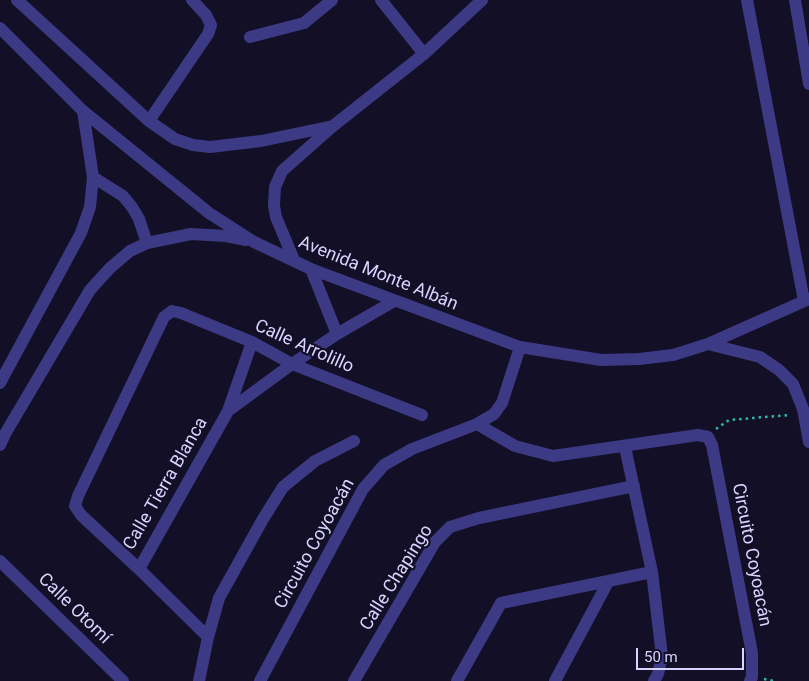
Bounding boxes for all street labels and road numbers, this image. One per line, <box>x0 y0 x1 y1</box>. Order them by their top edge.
street label: Avenida Monte Albán <box>295 232 461 316</box>
street label: Calle Arrolillo <box>251 316 357 378</box>
street label: Calle Tierra Blanca <box>119 414 213 554</box>
street label: Circuito Coyoacán <box>270 475 360 613</box>
street label: Circuito Coyoacán <box>727 481 775 629</box>
street label: Calle Chapingo <box>356 521 438 635</box>
street label: Calle Otomí <box>33 569 115 649</box>

